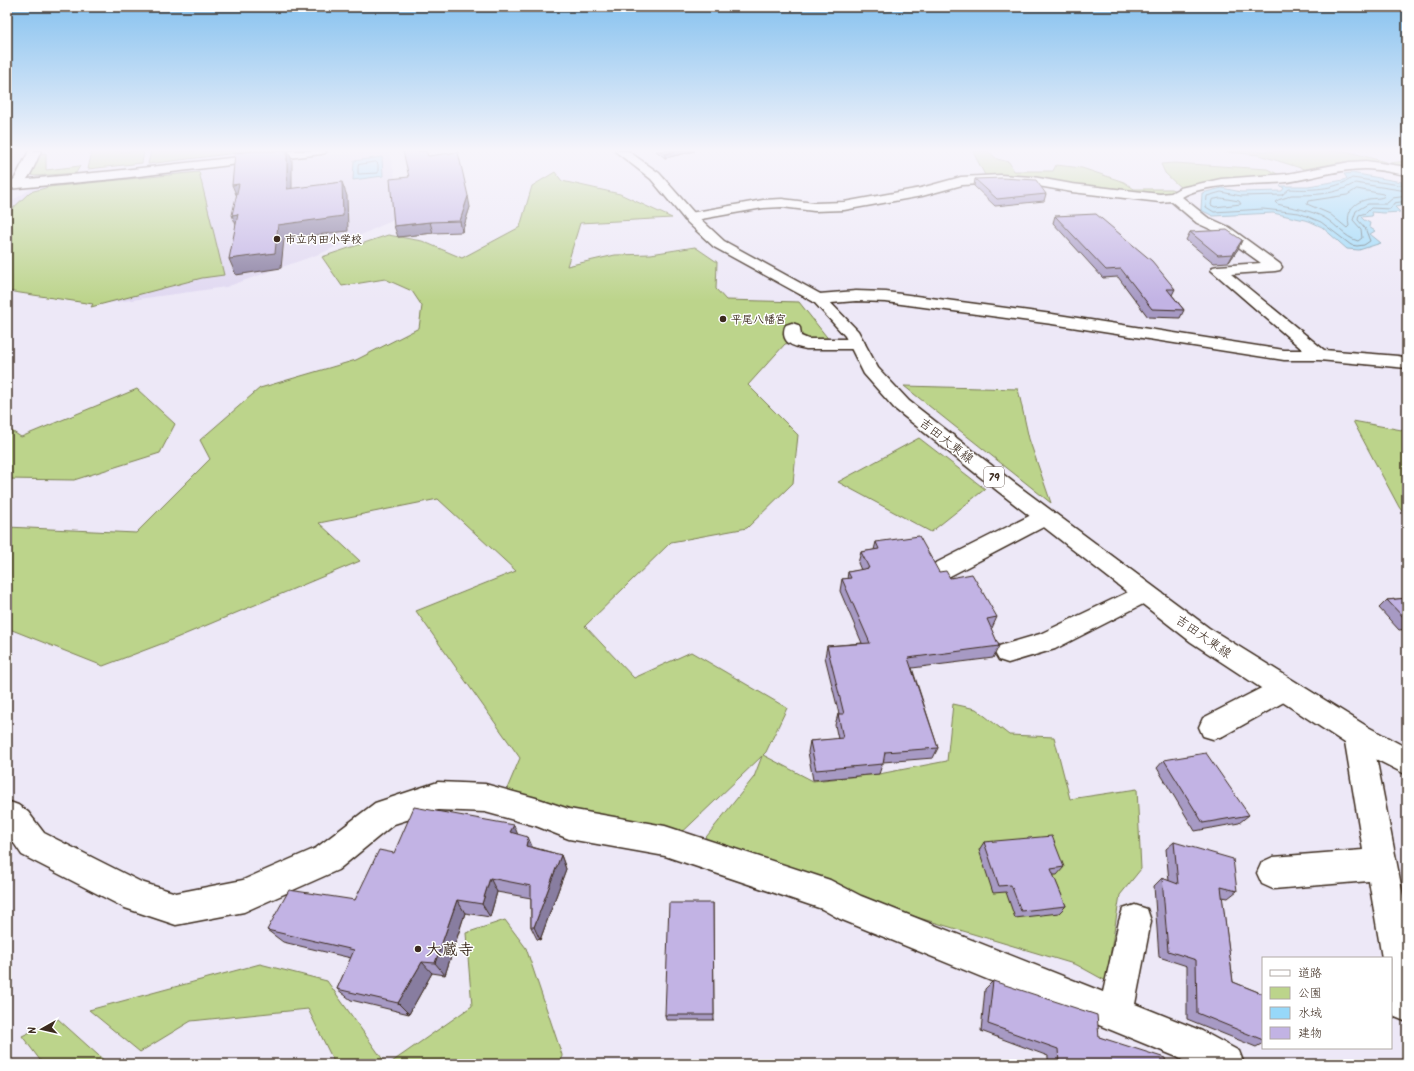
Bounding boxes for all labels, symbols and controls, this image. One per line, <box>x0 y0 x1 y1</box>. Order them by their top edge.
place label: 市立内田小学校 <box>285 231 362 249</box>
marker: 市立内田小学校 <box>272 234 282 244</box>
place label: 平尾八幡宮 <box>731 311 786 329</box>
marker: 平尾八幡宮 <box>718 314 728 324</box>
street label: 吉田大東線 <box>914 413 979 470</box>
road number: 79 <box>984 467 1004 487</box>
street label: 吉田大東線 <box>1170 610 1237 665</box>
place label: 大蔵寺 <box>426 938 474 963</box>
marker: 大蔵寺 <box>413 944 423 954</box>
legend <box>1262 957 1392 1049</box>
text: 道路 <box>1298 964 1322 983</box>
text: 公園 <box>1298 984 1322 1003</box>
text: 水域 <box>1298 1004 1322 1023</box>
north arrow <box>22 1009 62 1049</box>
text: 建物 <box>1298 1024 1322 1043</box>
text: N <box>24 1026 42 1035</box>

